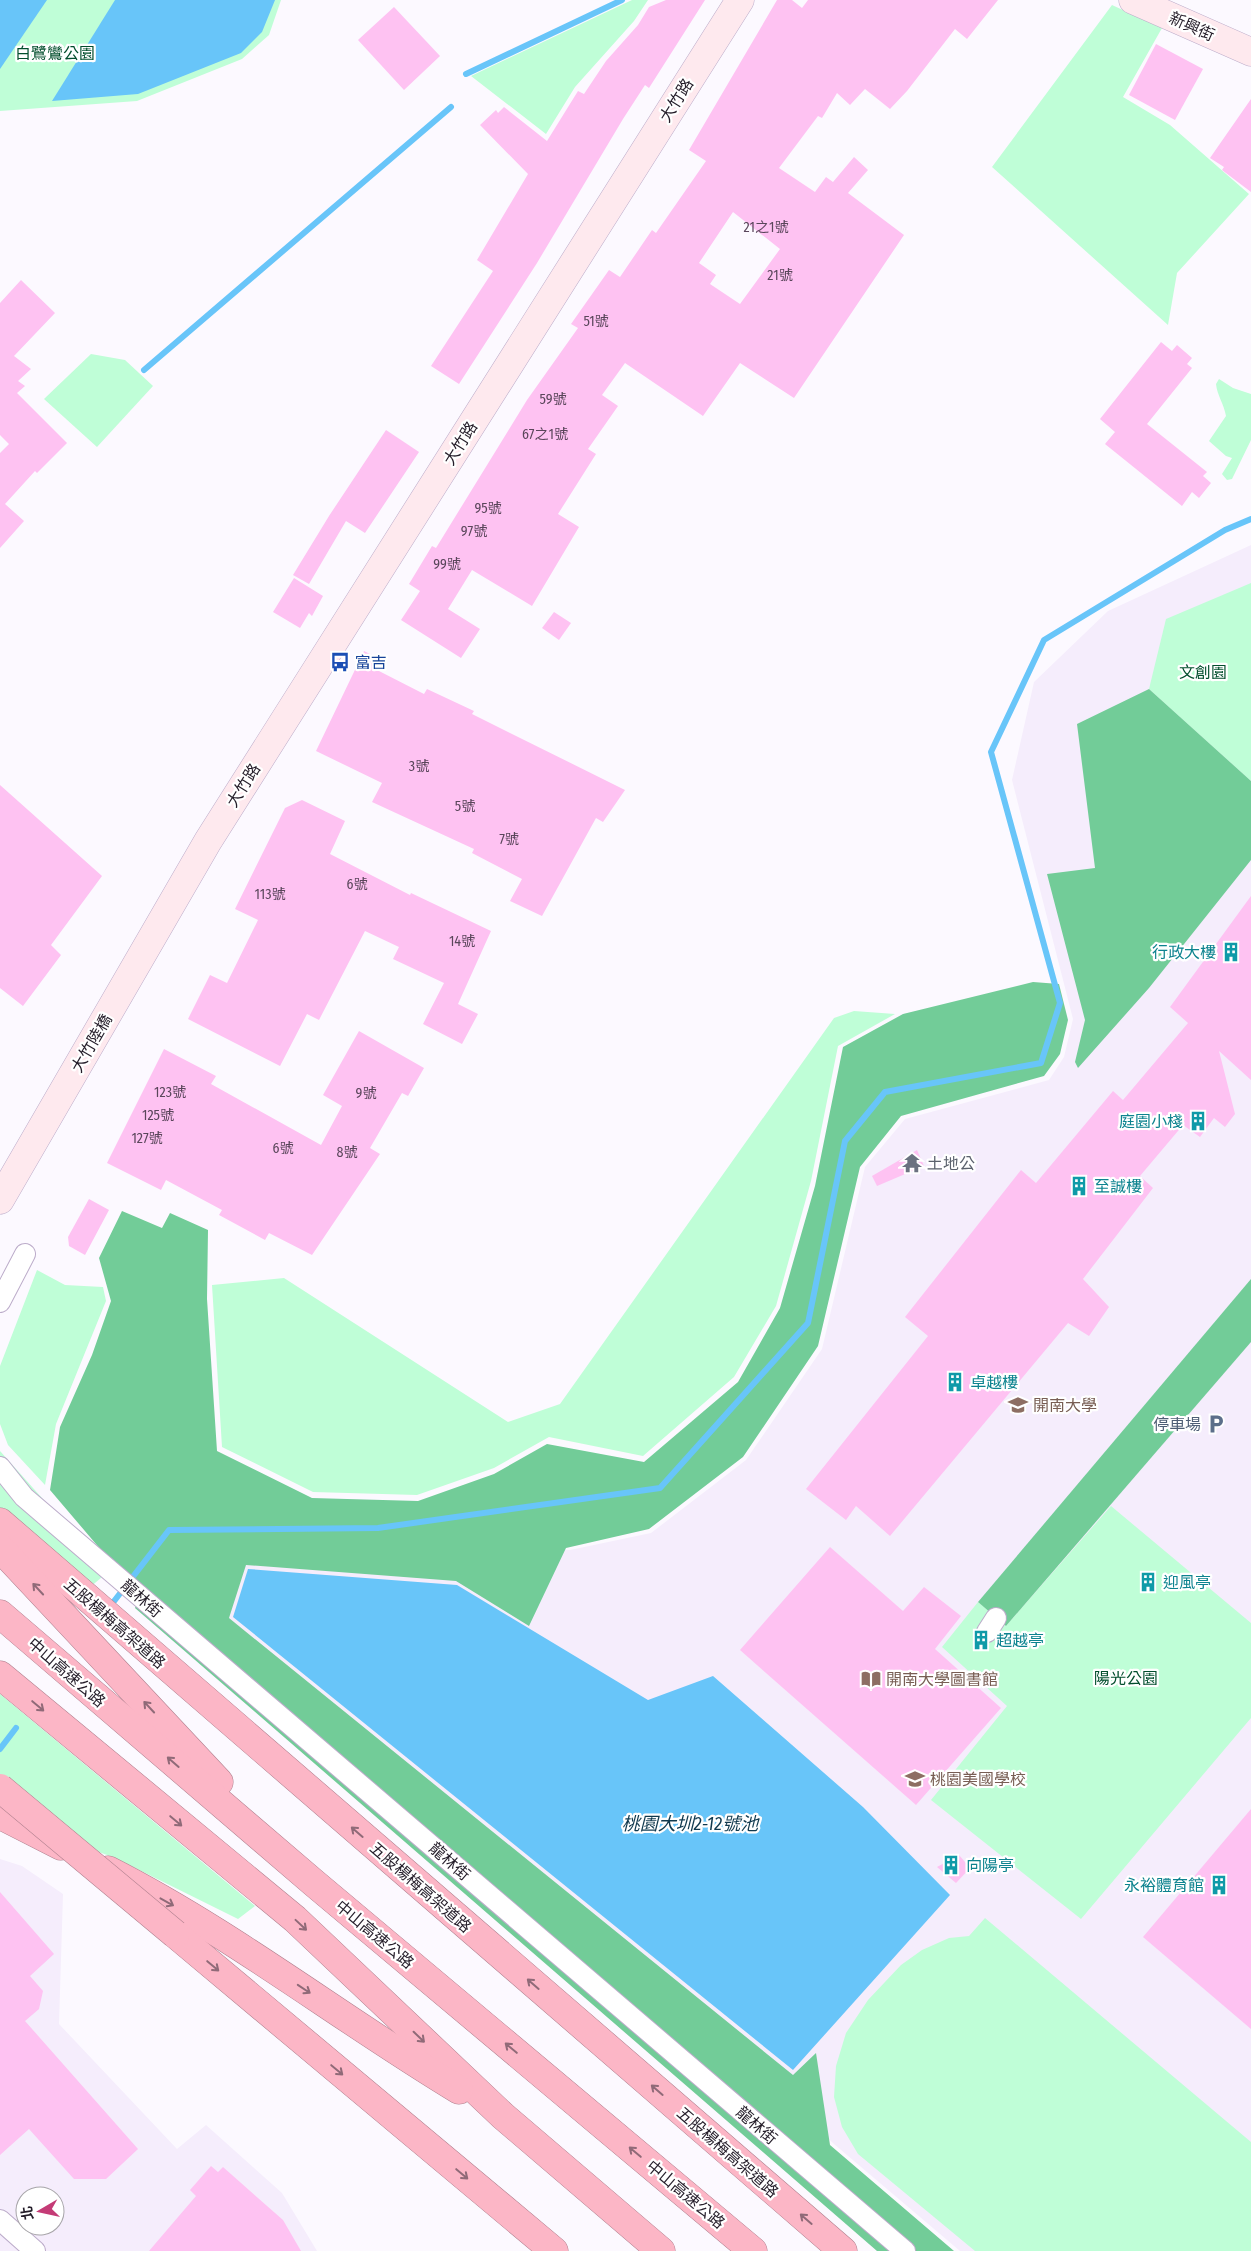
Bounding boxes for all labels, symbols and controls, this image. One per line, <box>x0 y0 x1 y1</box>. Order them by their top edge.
street label: 新興街 <box>1166 8 1218 45</box>
park label: 白鷺鸞公園 <box>15 44 95 63</box>
street label: 大竹路 <box>656 75 697 126</box>
house number: 21之1號 <box>744 219 788 236</box>
house number: 21號 <box>767 267 793 284</box>
house number: 51號 <box>583 313 609 330</box>
house number: 59號 <box>539 391 567 408</box>
street label: 大竹路 <box>440 418 481 469</box>
house number: 67之1號 <box>522 426 568 443</box>
house number: 95號 <box>474 500 502 517</box>
house number: 97號 <box>461 523 487 540</box>
house number: 99號 <box>433 556 461 573</box>
bus stop icon: 富吉 <box>329 651 351 673</box>
place label: 富吉 <box>355 653 387 672</box>
park label: 文創園 <box>1179 663 1227 682</box>
house number: 3號 <box>409 758 429 775</box>
street label: 大竹路 <box>223 760 264 811</box>
house number: 5號 <box>455 798 475 815</box>
house number: 7號 <box>499 831 519 848</box>
house number: 6號 <box>347 876 367 893</box>
house number: 113號 <box>254 886 286 903</box>
house number: 14號 <box>449 933 475 950</box>
building icon: 行政大樓 <box>1220 941 1242 963</box>
place label: 行政大樓 <box>1152 943 1216 962</box>
street label: 大竹陸橋 <box>67 1011 116 1076</box>
house number: 123號 <box>154 1084 186 1101</box>
house number: 9號 <box>356 1085 376 1102</box>
house number: 125號 <box>142 1107 174 1124</box>
building icon: 庭園小棧 <box>1187 1110 1209 1132</box>
place label: 庭園小棧 <box>1119 1112 1183 1131</box>
house number: 127號 <box>131 1130 163 1147</box>
house number: 6號 <box>273 1140 293 1157</box>
house number: 8號 <box>337 1144 358 1161</box>
temple icon: 土地公 <box>901 1152 923 1174</box>
place label: 土地公 <box>927 1154 975 1173</box>
building icon: 至誠樓 <box>1068 1175 1090 1197</box>
place label: 至誠樓 <box>1094 1177 1142 1196</box>
building icon: 卓越樓 <box>944 1371 966 1393</box>
place label: 卓越樓 <box>970 1373 1018 1392</box>
school or university icon: 開南大學 <box>1007 1394 1029 1416</box>
place label: 開南大學 <box>1033 1396 1097 1415</box>
parking icon: 停車場 <box>1205 1413 1227 1435</box>
place label: 停車場 <box>1153 1415 1201 1434</box>
building icon: 迎風亭 <box>1137 1571 1159 1593</box>
place label: 迎風亭 <box>1163 1573 1211 1592</box>
street label: 五股楊梅高架道路 <box>60 1574 169 1673</box>
street label: 龍林街 <box>117 1575 166 1621</box>
one-way arrow <box>32 1582 44 1595</box>
building icon: 超越亭 <box>970 1629 992 1651</box>
place label: 超越亭 <box>996 1631 1044 1650</box>
street label: 中山高速公路 <box>24 1634 109 1711</box>
library icon: 開南大學圖書館 <box>860 1668 882 1690</box>
park label: 陽光公園 <box>1094 1669 1158 1688</box>
place label: 開南大學圖書館 <box>886 1670 998 1689</box>
one-way arrow <box>31 1701 44 1712</box>
one-way arrow <box>143 1701 155 1714</box>
one-way arrow <box>166 1757 179 1768</box>
school or university icon: 桃園美國學校 <box>904 1768 926 1790</box>
place label: 桃園美國學校 <box>930 1770 1026 1789</box>
water label: 桃園大圳2-12號池 <box>622 1813 760 1835</box>
one-way arrow <box>170 1815 183 1827</box>
one-way arrow <box>351 1827 364 1838</box>
street label: 五股楊梅高架道路 <box>366 1838 475 1937</box>
street label: 龍林街 <box>425 1838 474 1884</box>
building icon: 向陽亭 <box>940 1854 962 1876</box>
place label: 向陽亭 <box>966 1856 1014 1875</box>
building icon: 永裕體育館 <box>1208 1874 1230 1896</box>
place label: 永裕體育館 <box>1124 1876 1204 1895</box>
street label: 中山高速公路 <box>332 1896 418 1973</box>
one-way arrow <box>159 1898 174 1908</box>
one-way arrow <box>295 1919 308 1931</box>
one-way arrow <box>206 1960 219 1971</box>
one-way arrow <box>527 1978 540 1990</box>
one-way arrow <box>297 1984 311 1994</box>
one-way arrow <box>413 2031 426 2043</box>
one-way arrow <box>504 2042 517 2054</box>
one-way arrow <box>331 2064 344 2076</box>
one-way arrow <box>650 2084 663 2096</box>
street label: 龍林街 <box>732 2102 781 2148</box>
street label: 五股楊梅高架道路 <box>673 2103 782 2202</box>
one-way arrow <box>629 2147 642 2158</box>
street label: 中山高速公路 <box>643 2156 729 2233</box>
one-way arrow <box>455 2169 468 2180</box>
north arrow <box>15 2186 65 2236</box>
text: 北 <box>18 2205 37 2221</box>
one-way arrow <box>800 2213 813 2225</box>

